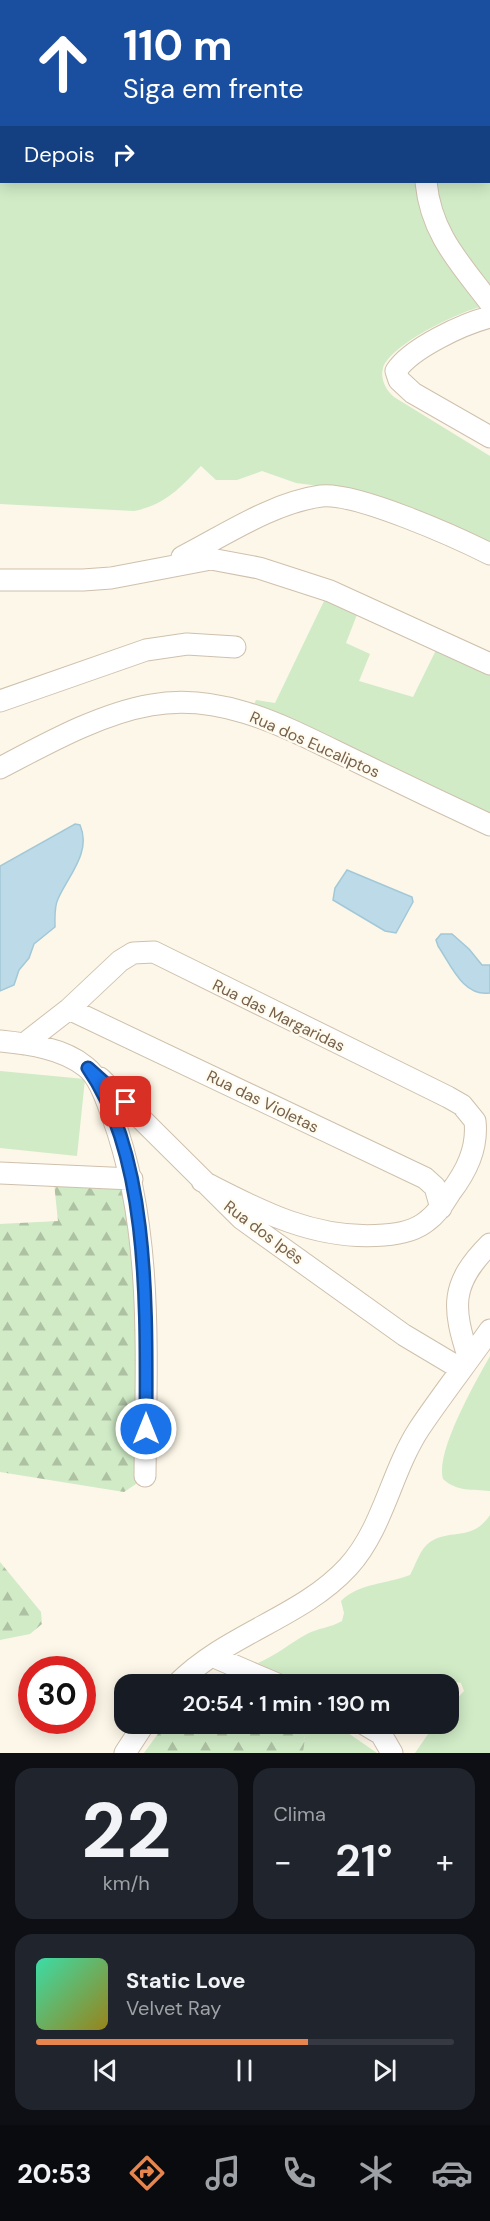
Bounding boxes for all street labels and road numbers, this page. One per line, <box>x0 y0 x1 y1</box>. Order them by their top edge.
street label: Rua dos Eucaliptos <box>246 706 383 783</box>
street label: Rua das Margaridas <box>209 974 348 1057</box>
street label: Rua das Violetas <box>203 1065 322 1138</box>
street label: Rua dos Ipês <box>220 1196 308 1269</box>

